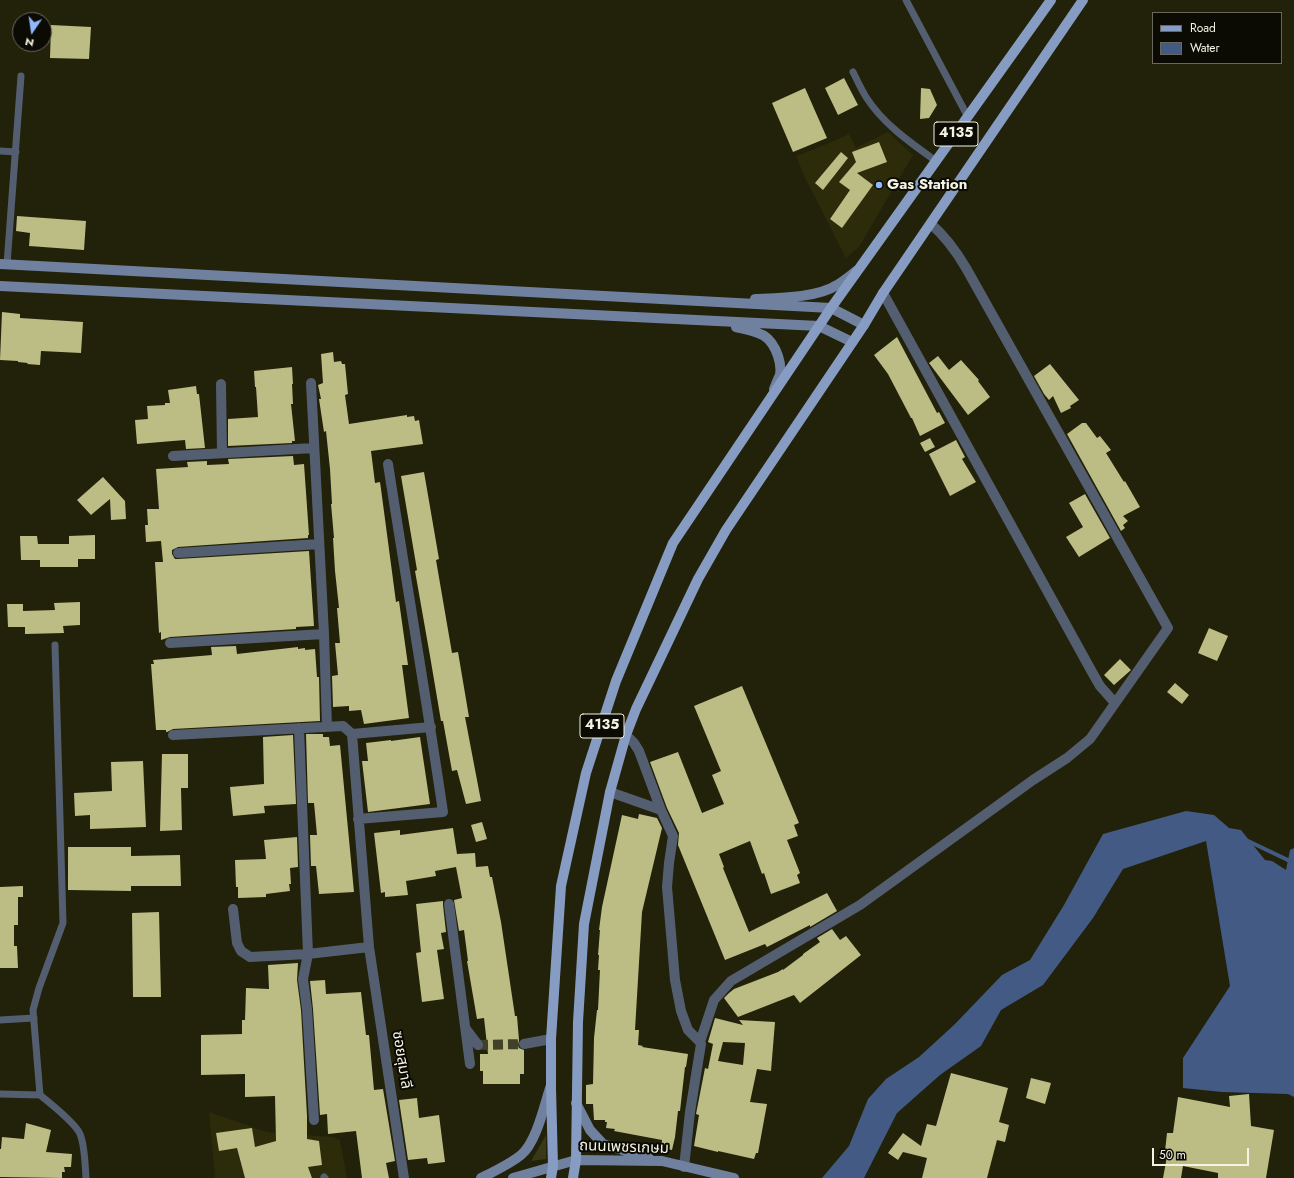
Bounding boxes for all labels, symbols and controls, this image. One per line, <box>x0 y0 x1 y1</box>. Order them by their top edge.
north arrow <box>12 12 52 52</box>
legend <box>1152 12 1282 64</box>
text: Road <box>1190 19 1216 37</box>
text: N <box>23 34 36 51</box>
text: Water <box>1190 39 1220 57</box>
road number: 4135 <box>934 122 978 146</box>
place label: Gas Station <box>887 176 967 194</box>
marker: Gas Station <box>874 180 884 190</box>
road number: 4135 <box>580 714 624 738</box>
street label: ซอยสุมาลี <box>388 1030 414 1090</box>
street label: ถนนเพชรเกษม <box>579 1137 669 1159</box>
scale bar <box>1154 1140 1251 1166</box>
text: 50 m <box>1159 1146 1186 1164</box>

